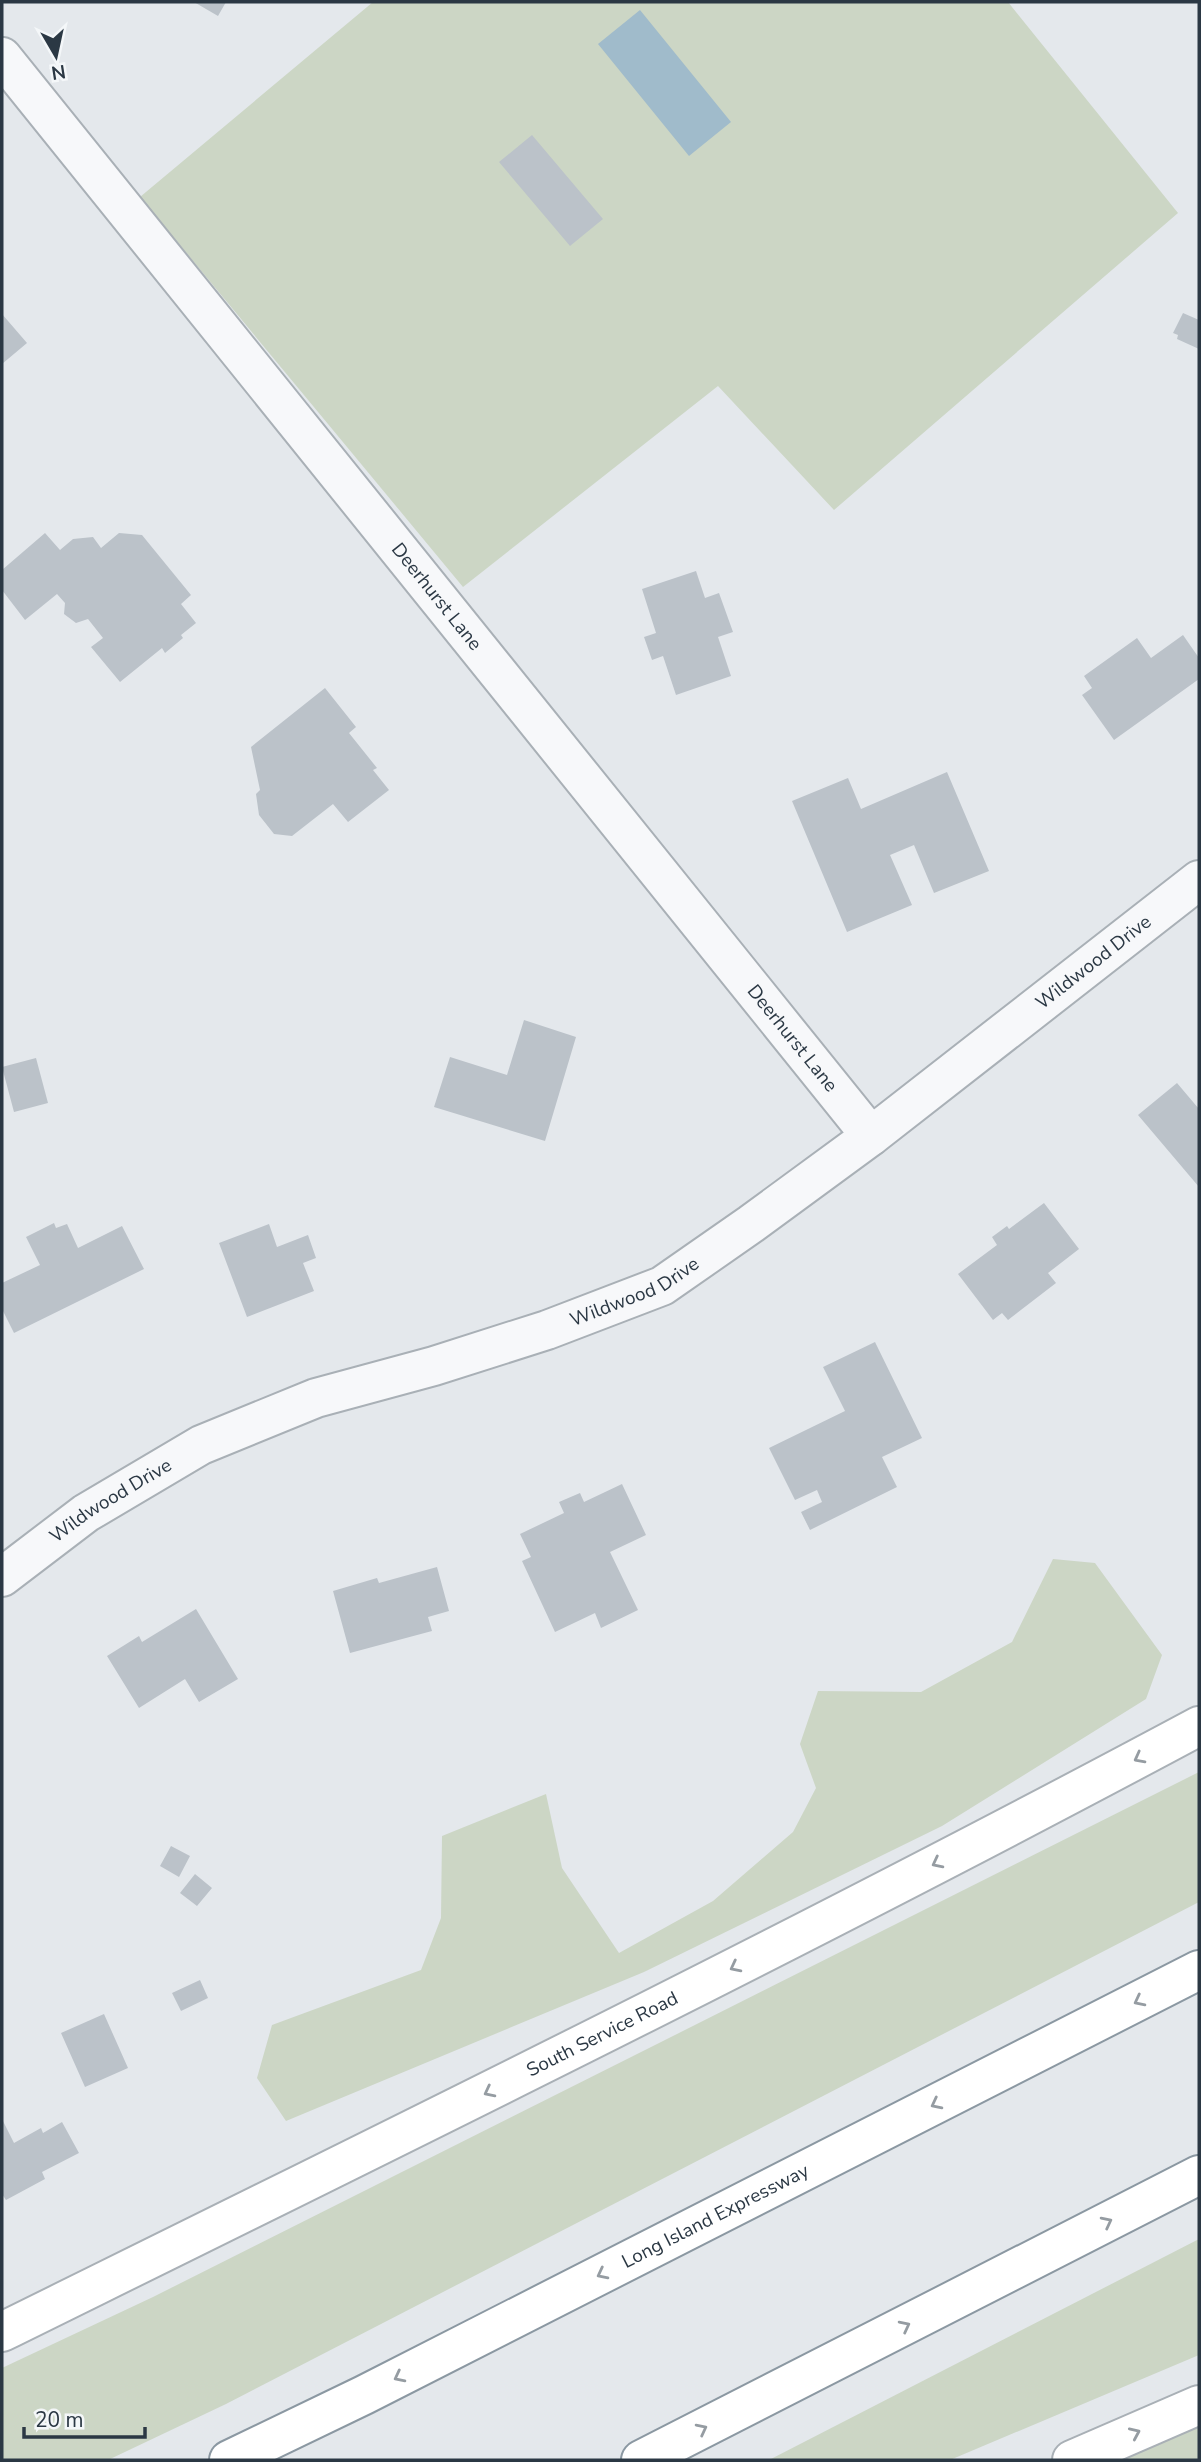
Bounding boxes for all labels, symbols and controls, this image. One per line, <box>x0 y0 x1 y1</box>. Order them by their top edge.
north arrow <box>21 21 91 91</box>
text: N <box>49 58 68 86</box>
street label: Deerhurst Lane <box>385 537 488 656</box>
street label: Wildwood Drive <box>1030 909 1157 1016</box>
street label: Deerhurst Lane <box>741 979 844 1098</box>
street label: Wildwood Drive <box>566 1251 704 1333</box>
street label: Wildwood Drive <box>44 1452 176 1549</box>
one-way arrow <box>1134 1750 1146 1763</box>
one-way arrow <box>932 1855 944 1868</box>
one-way arrow <box>730 1958 742 1972</box>
street label: South Service Road <box>522 1985 682 2083</box>
one-way arrow <box>1133 1992 1146 2006</box>
one-way arrow <box>483 2084 496 2098</box>
one-way arrow <box>931 2096 943 2110</box>
street label: Long Island Expressway <box>617 2158 813 2275</box>
one-way arrow <box>1100 2217 1112 2231</box>
one-way arrow <box>597 2266 609 2280</box>
one-way arrow <box>897 2321 910 2335</box>
one-way arrow <box>394 2369 407 2383</box>
scale bar <box>24 2396 145 2440</box>
text: 20 m <box>35 2406 84 2434</box>
one-way arrow <box>695 2424 707 2438</box>
one-way arrow <box>1127 2427 1140 2441</box>

